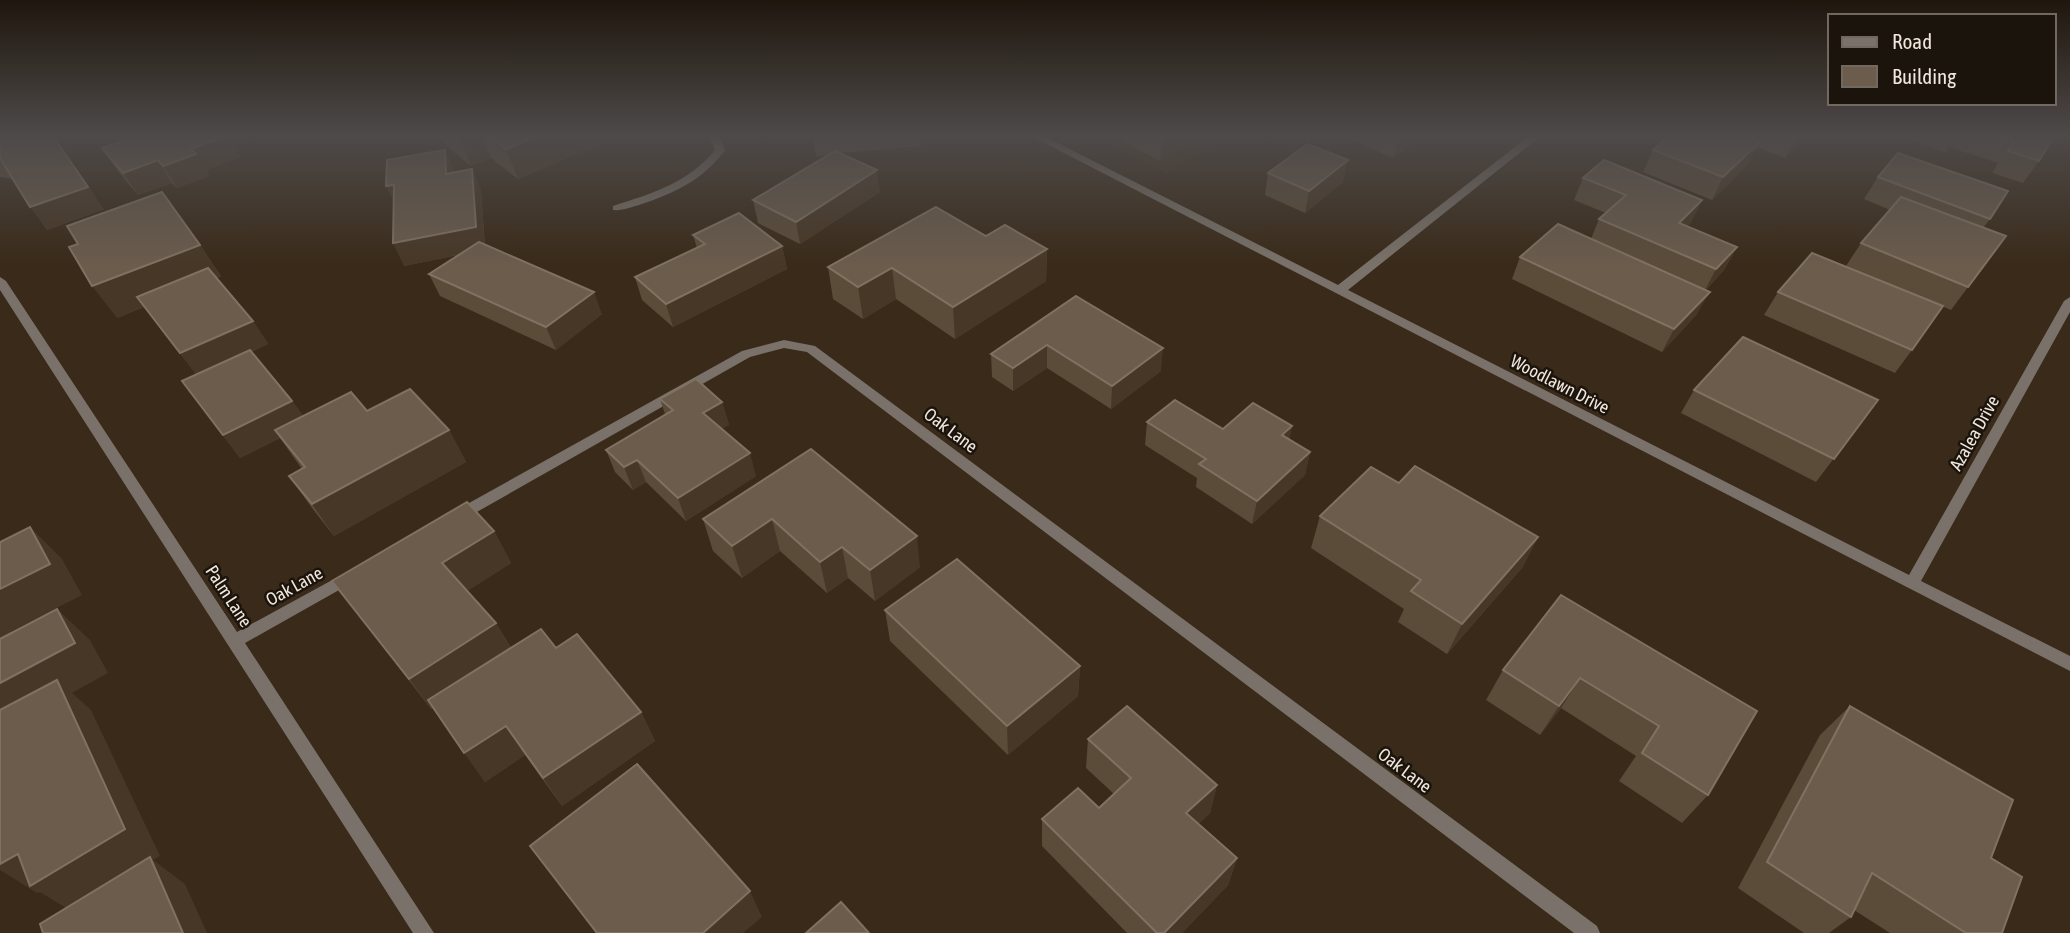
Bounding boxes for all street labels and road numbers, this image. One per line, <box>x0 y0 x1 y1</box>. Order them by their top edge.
street label: Woodlawn Drive <box>1507 350 1613 418</box>
street label: Azalea Drive <box>1945 392 2003 474</box>
street label: Oak Lane <box>920 403 982 457</box>
street label: Palm Lane <box>201 561 257 631</box>
street label: Oak Lane <box>262 562 326 610</box>
street label: Oak Lane <box>1374 743 1436 797</box>

